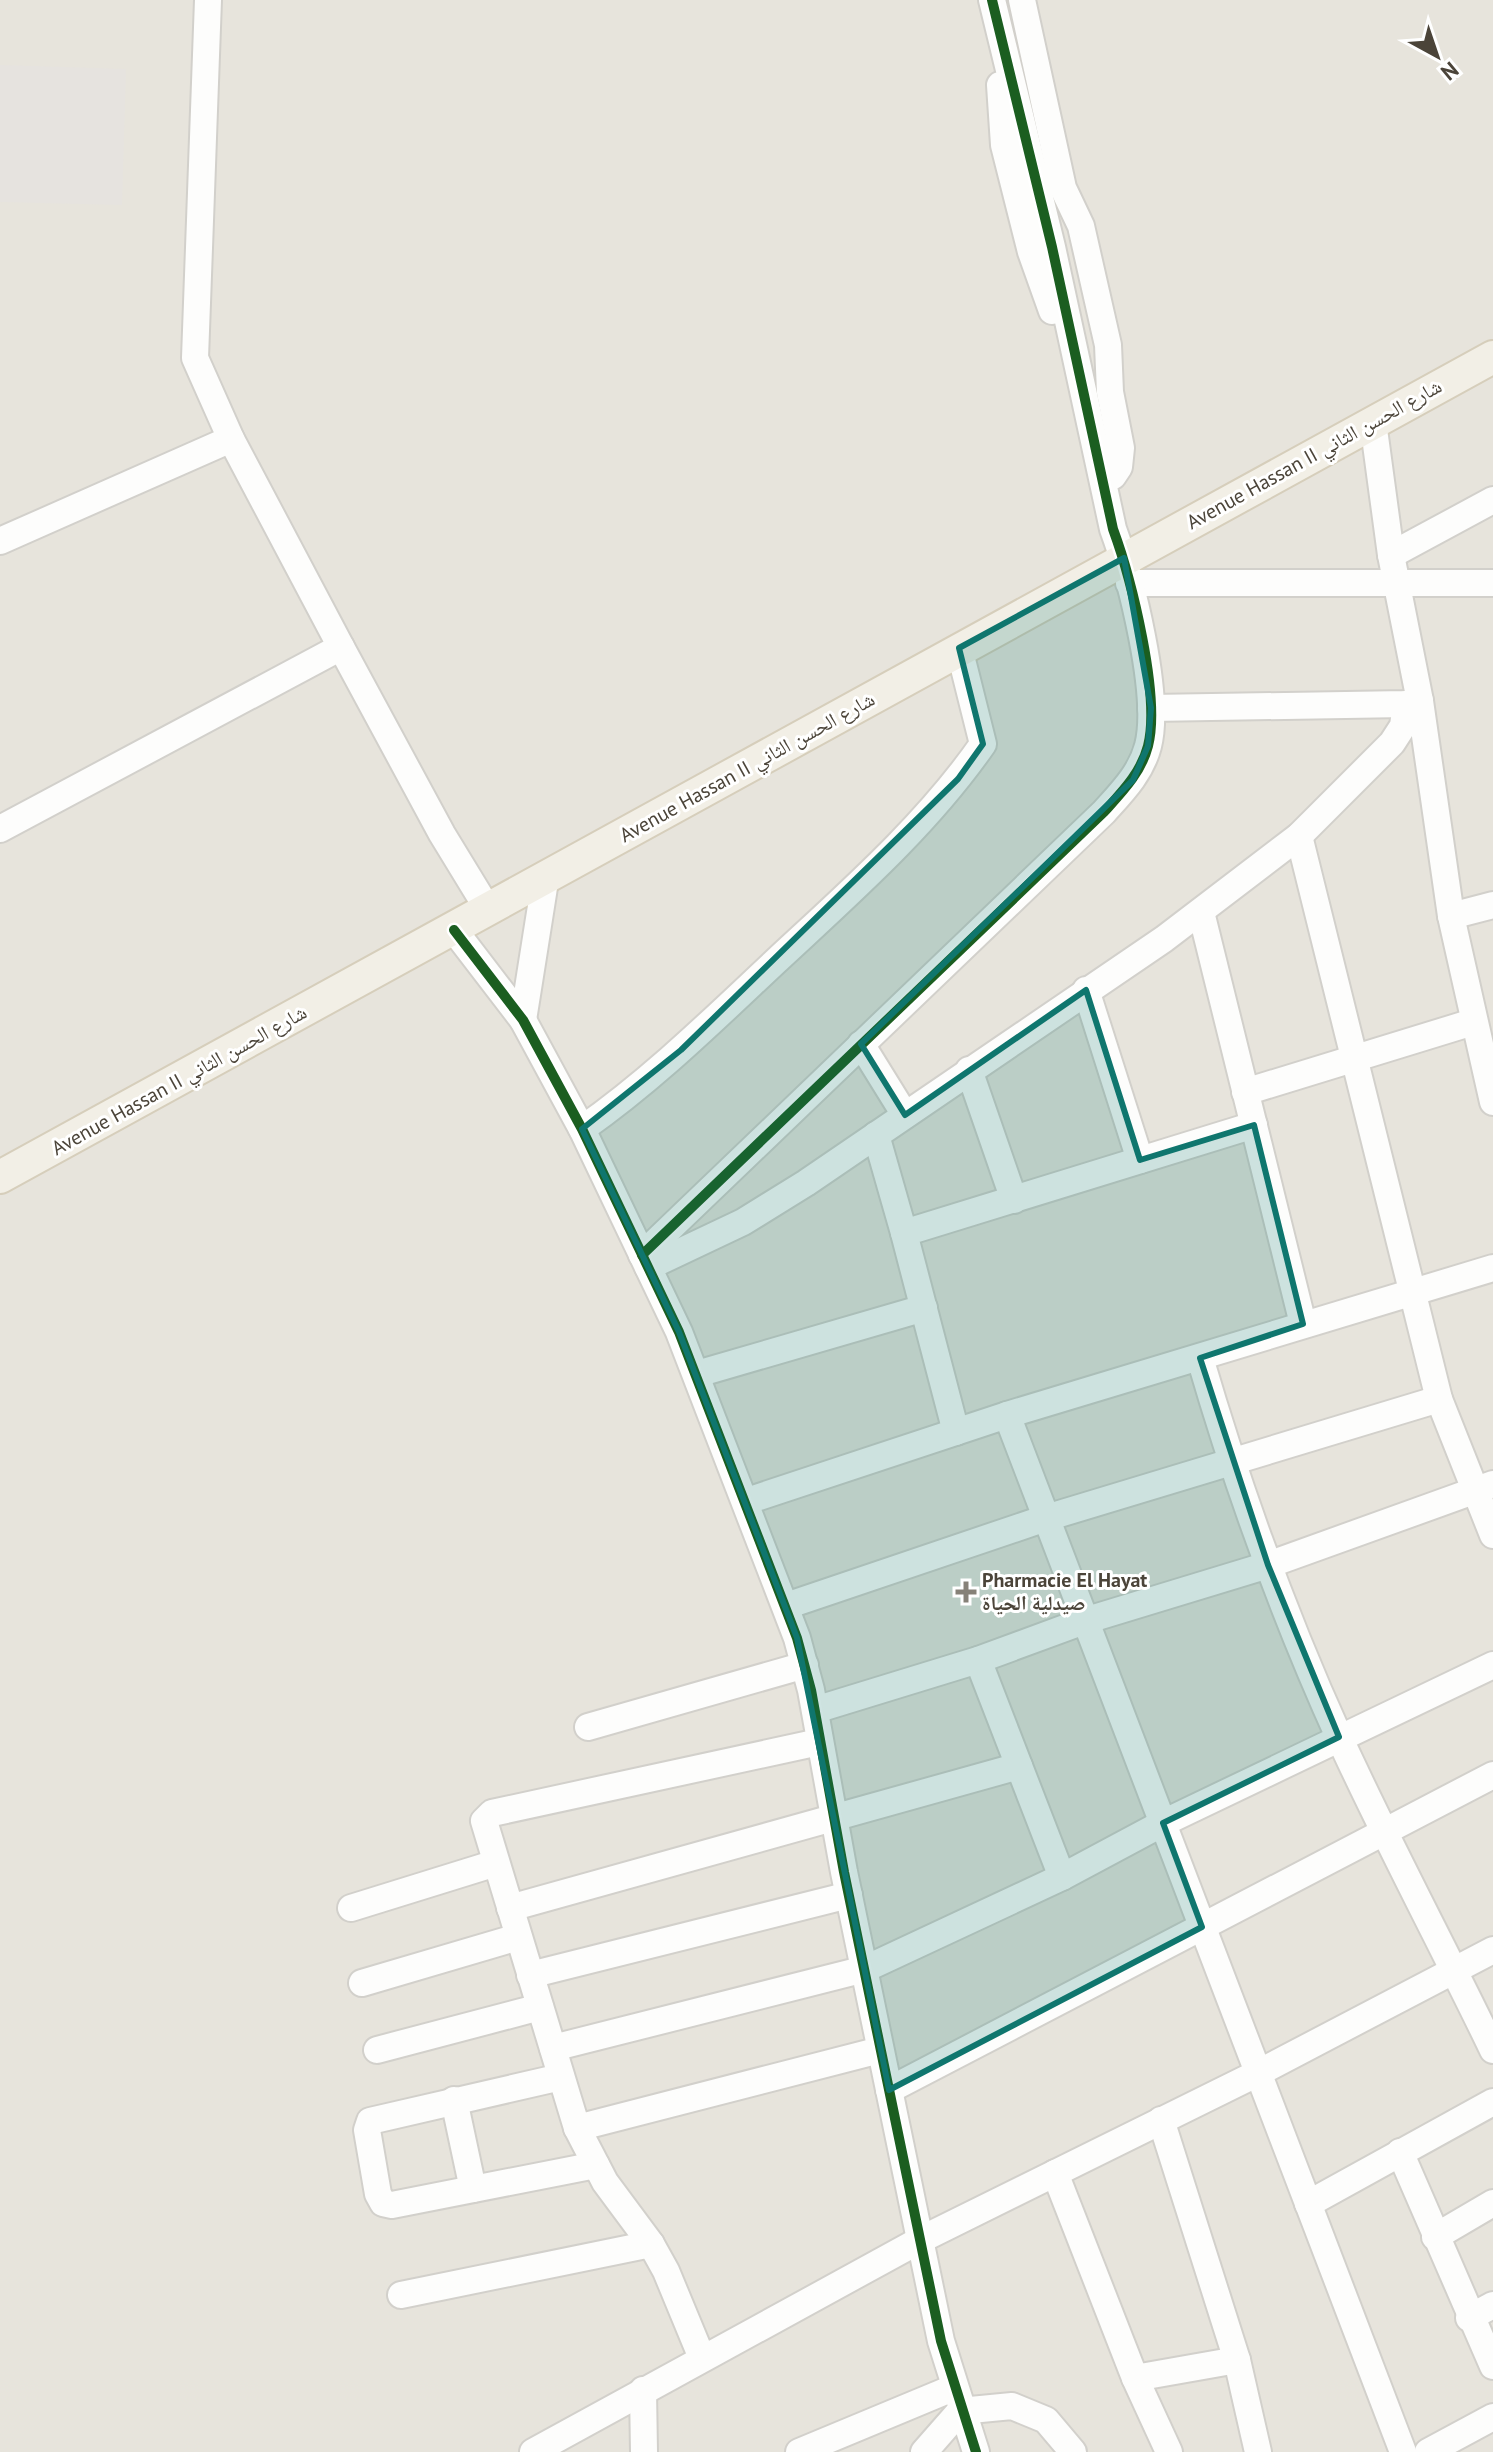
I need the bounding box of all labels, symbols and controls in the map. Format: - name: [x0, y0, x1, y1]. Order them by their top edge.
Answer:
- north arrow: [1397, 16, 1477, 96]
- text: N: [1435, 56, 1464, 87]
- street label: Avenue Hassan II شارع الحسن الثاني: [1182, 373, 1448, 538]
- street label: Avenue Hassan II شارع الحسن الثاني: [615, 686, 881, 851]
- street label: Avenue Hassan II شارع الحسن الثاني: [47, 999, 313, 1164]
- place label: Pharmacie El Hayat صيدلية الحياة: [982, 1567, 1147, 1616]
- marker: Pharmacie El Hayat صيدلية الحياة: [957, 1583, 975, 1601]

